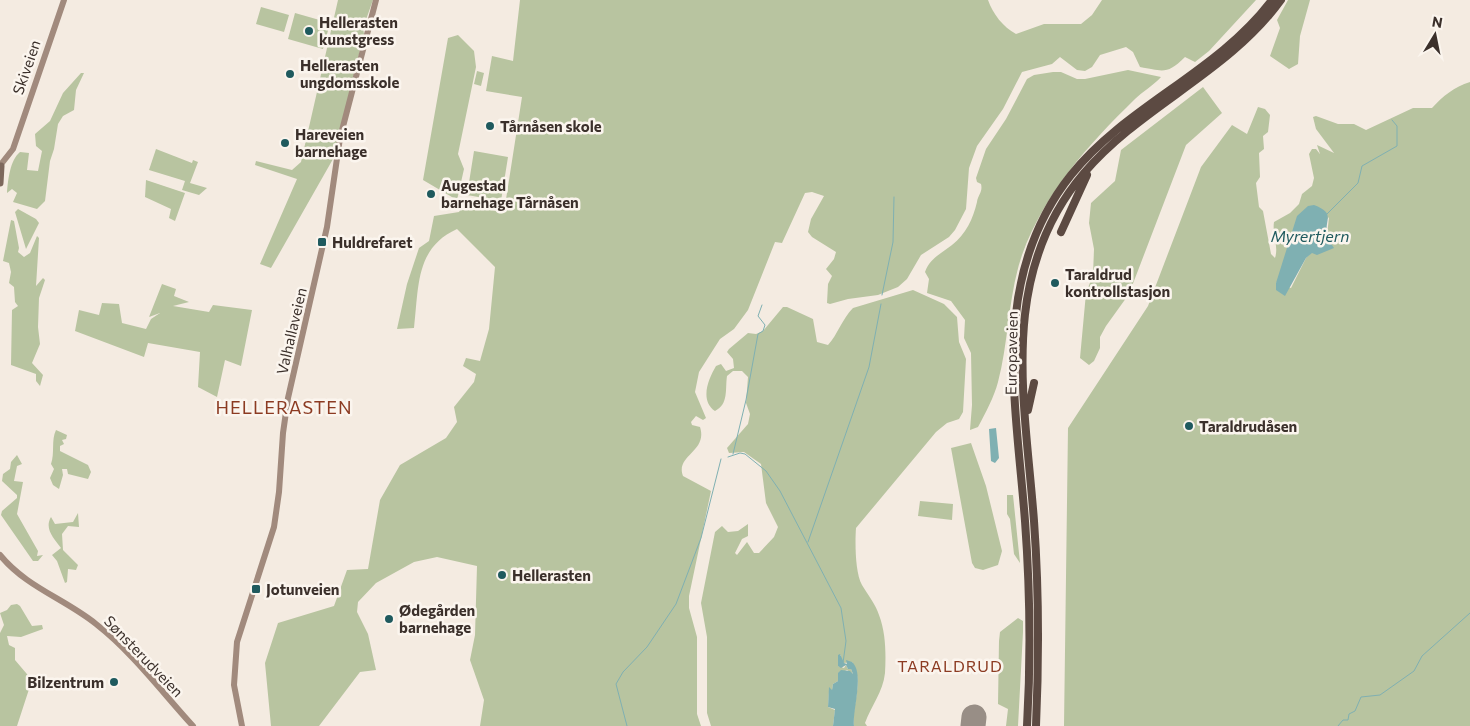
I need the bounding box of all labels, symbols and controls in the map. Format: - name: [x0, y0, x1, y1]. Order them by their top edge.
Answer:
- north arrow: [1410, 10, 1460, 60]
- text: N: [1431, 12, 1444, 31]
- place label: Hellerasten kunstgress: [319, 13, 398, 48]
- marker: Hellerasten kunstgress: [303, 25, 315, 37]
- street label: Skiveien: [8, 37, 44, 97]
- place label: Hellerasten ungdomsskole: [300, 56, 399, 91]
- marker: Hellerasten ungdomsskole: [284, 68, 296, 80]
- place label: Tårnåsen skole: [500, 117, 602, 135]
- marker: Tårnåsen skole: [484, 120, 496, 132]
- place label: Hareveien barnehage: [295, 125, 367, 160]
- marker: Hareveien barnehage: [279, 137, 291, 149]
- place label: Augestad barnehage Tårnåsen: [441, 176, 579, 211]
- marker: Augestad barnehage Tårnåsen: [425, 188, 437, 200]
- water label: Myrertjern: [1271, 226, 1349, 245]
- place label: Huldrefaret: [332, 233, 413, 251]
- marker: Huldrefaret: [316, 236, 328, 248]
- place label: Taraldrud kontrollstasjon: [1065, 265, 1170, 300]
- marker: Taraldrud kontrollstasjon: [1049, 277, 1061, 289]
- street label: Valhallaveien: [272, 286, 310, 376]
- street label: Europaveien: [1001, 311, 1021, 395]
- district label: HELLERASTEN: [215, 396, 353, 418]
- place label: Taraldrudåsen: [1199, 417, 1297, 435]
- marker: Taraldrudåsen: [1183, 420, 1195, 432]
- place label: Hellerasten: [512, 566, 591, 584]
- marker: Hellerasten: [496, 569, 508, 581]
- place label: Jotunveien: [266, 580, 340, 598]
- marker: Jotunveien: [250, 583, 262, 595]
- place label: Ødegården barnehage: [399, 601, 475, 636]
- street label: Sønsterudveien: [101, 612, 187, 700]
- marker: Ødegården barnehage: [383, 613, 395, 625]
- district label: TARALDRUD: [897, 656, 1003, 675]
- place label: Bilzentrum: [27, 673, 104, 691]
- marker: Bilzentrum: [108, 676, 120, 688]

